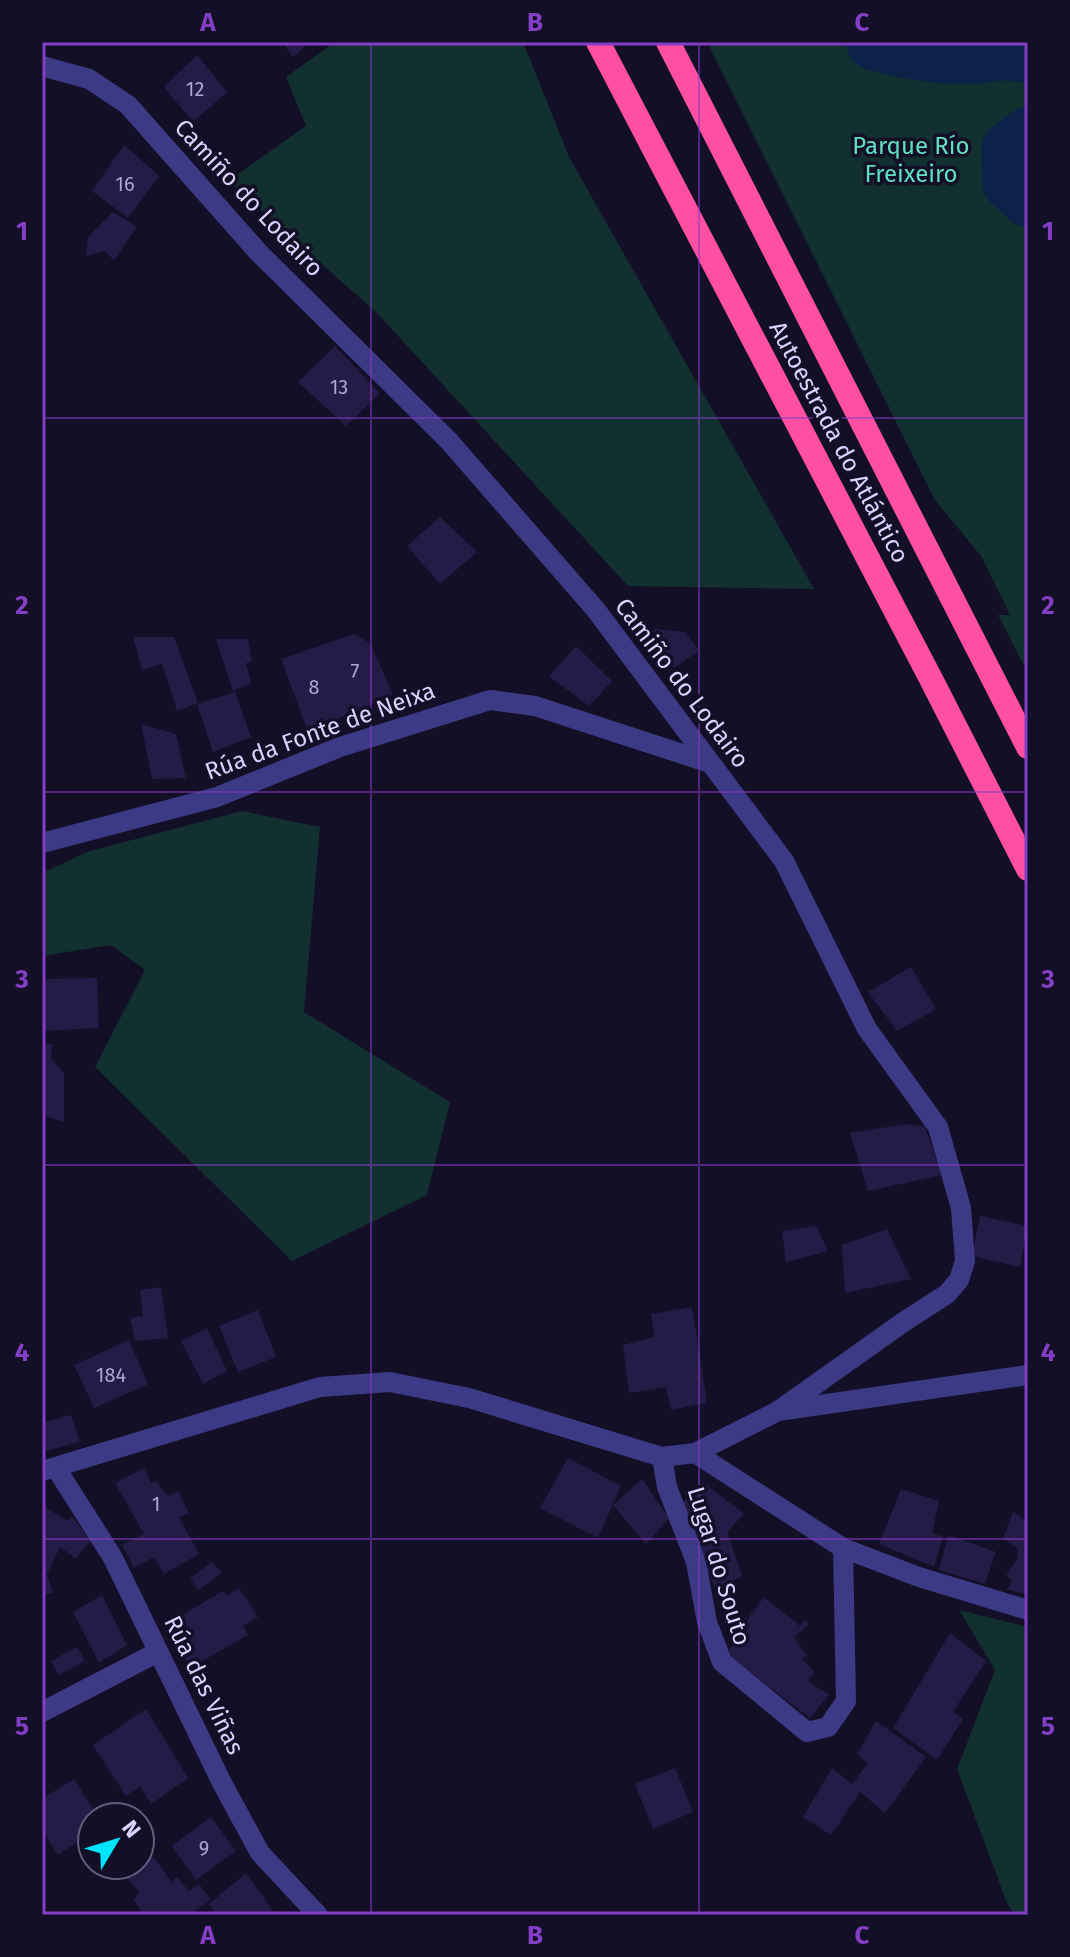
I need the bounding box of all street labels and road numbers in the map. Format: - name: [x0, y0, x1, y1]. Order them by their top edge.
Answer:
- street label: Camiño do Lodairo: [169, 114, 329, 282]
- street label: Autoestrada do Atlántico: [763, 316, 915, 568]
- street label: Camiño do Lodairo: [609, 593, 755, 773]
- street label: Rúa da Fonte de Neixa: [201, 676, 439, 786]
- street label: Lugar do Souto: [682, 1483, 756, 1649]
- street label: Rúa das Viñas: [158, 1611, 250, 1759]

